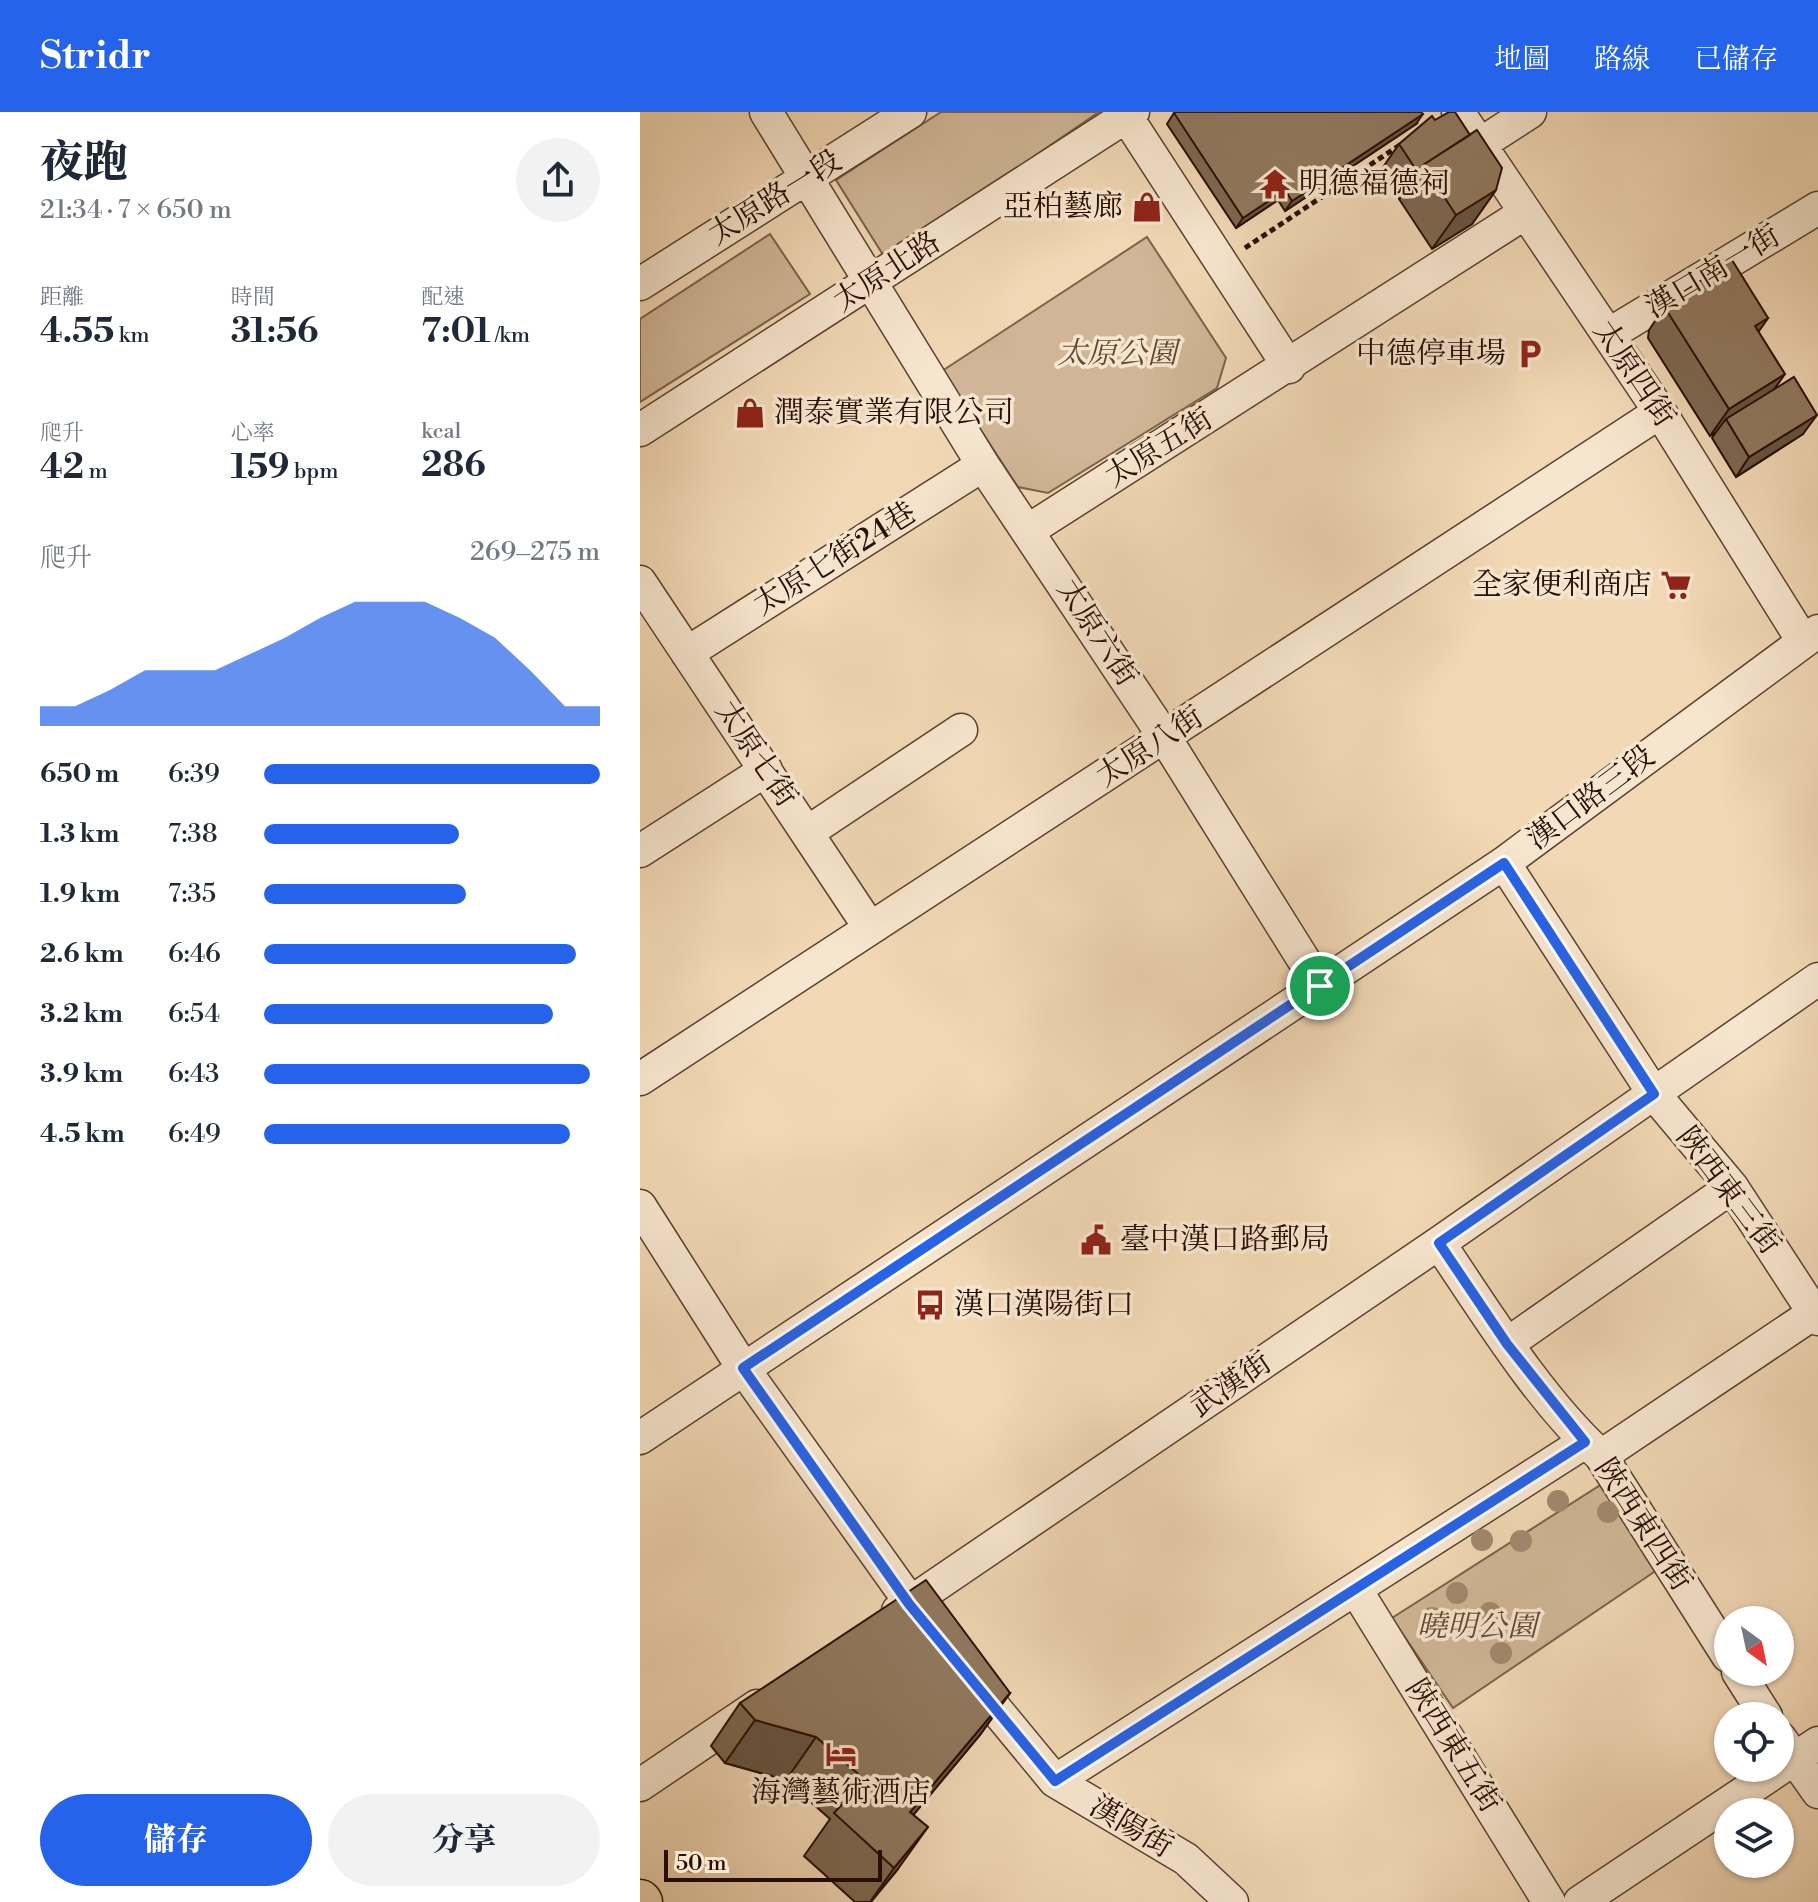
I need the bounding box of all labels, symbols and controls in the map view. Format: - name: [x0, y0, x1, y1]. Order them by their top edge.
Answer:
- text: Stridr: [40, 33, 151, 80]
- text: 地圖: [1494, 42, 1550, 77]
- text: 路線: [1594, 42, 1650, 77]
- text: 已儲存: [1694, 42, 1778, 77]
- text: 夜跑: [40, 136, 128, 191]
- button: share: [516, 138, 600, 222]
- street label: 太原路一段: [701, 142, 849, 254]
- place label: 明德福德祠: [1299, 165, 1449, 203]
- temple icon: 明德福德祠: [1258, 167, 1292, 201]
- place label: 亞柏藝廊: [1003, 188, 1123, 226]
- shop icon: 亞柏藝廊: [1130, 190, 1164, 224]
- text: 21:34 · 7 × 650 m: [40, 194, 232, 226]
- street label: 漢口南一街: [1639, 217, 1787, 327]
- street label: 太原北路: [826, 223, 948, 321]
- text: 距離: [40, 284, 84, 311]
- text: 時間: [231, 284, 275, 311]
- text: 配速: [421, 284, 465, 311]
- text: 4.55: [40, 311, 114, 353]
- text: 31:56: [231, 311, 318, 353]
- text: 7:01: [421, 311, 491, 353]
- street label: 太原四街: [1585, 314, 1683, 434]
- text: km: [114, 322, 150, 349]
- text: /km: [491, 322, 530, 349]
- park label: 太原公園: [1057, 335, 1181, 373]
- place label: 中德停車場: [1356, 335, 1506, 373]
- parking icon: 中德停車場: [1513, 337, 1547, 371]
- place label: 潤泰實業有限公司: [774, 394, 1014, 432]
- shop icon: 潤泰實業有限公司: [733, 396, 767, 430]
- street label: 太原五街: [1098, 400, 1220, 496]
- text: kcal: [421, 418, 461, 445]
- text: 爬升: [40, 420, 84, 447]
- text: 心率: [231, 420, 275, 447]
- text: 286: [421, 445, 486, 487]
- text: 42: [40, 447, 84, 489]
- text: 159: [231, 447, 289, 489]
- text: m: [84, 458, 108, 485]
- text: bpm: [289, 458, 339, 485]
- street label: 太原七街24巷: [746, 494, 924, 624]
- text: 269–275 m: [470, 536, 600, 568]
- text: 爬升: [40, 542, 92, 574]
- place label: 全家便利商店: [1472, 566, 1652, 604]
- supermarket icon: 全家便利商店: [1659, 568, 1693, 602]
- street label: 太原六街: [1048, 572, 1146, 694]
- street label: 太原七街: [707, 694, 805, 814]
- street label: 太原八街: [1089, 698, 1211, 796]
- street label: 漢口路三段: [1520, 738, 1662, 858]
- text: 650 m: [40, 758, 119, 790]
- text: 6:39: [168, 758, 220, 790]
- text: 1.3 km: [40, 818, 119, 850]
- text: 7:38: [168, 818, 218, 850]
- text: 1.9 km: [40, 878, 120, 910]
- text: 7:35: [168, 878, 216, 910]
- text: 2.6 km: [40, 938, 124, 970]
- text: 6:46: [168, 938, 221, 970]
- pin: [1286, 952, 1354, 1020]
- icon: arrive: [1298, 964, 1342, 1008]
- text: 3.2 km: [40, 998, 123, 1030]
- text: 6:54: [168, 998, 220, 1030]
- text: 3.9 km: [40, 1058, 123, 1090]
- text: 6:43: [168, 1058, 219, 1090]
- text: 4.5 km: [40, 1118, 125, 1150]
- text: 6:49: [168, 1118, 221, 1150]
- street label: 陜西東三街: [1668, 1120, 1788, 1262]
- place label: 臺中漢口路郵局: [1120, 1221, 1330, 1259]
- public building icon: 臺中漢口路郵局: [1079, 1223, 1113, 1257]
- place label: 漢口漢陽街口: [954, 1286, 1134, 1324]
- bus stop icon: 漢口漢陽街口: [913, 1288, 947, 1322]
- street label: 武漢街: [1183, 1344, 1279, 1426]
- street label: 陜西東四街: [1586, 1452, 1700, 1598]
- north arrow: [1714, 1606, 1794, 1686]
- map controls: [1714, 1606, 1794, 1878]
- park label: 曉明公園: [1417, 1608, 1541, 1646]
- street label: 陝西東五街: [1397, 1672, 1509, 1820]
- button: locate: [1714, 1702, 1794, 1782]
- hotel icon: 海灣藝術酒店: [824, 1737, 858, 1771]
- place label: 海灣藝術酒店: [751, 1774, 931, 1812]
- street label: 漢陽街: [1083, 1788, 1179, 1866]
- button: 儲存: [40, 1794, 312, 1886]
- button: 分享: [328, 1794, 600, 1886]
- button: layers: [1714, 1798, 1794, 1878]
- scale bar: [664, 1846, 882, 1882]
- text: 50 m: [676, 1850, 727, 1877]

